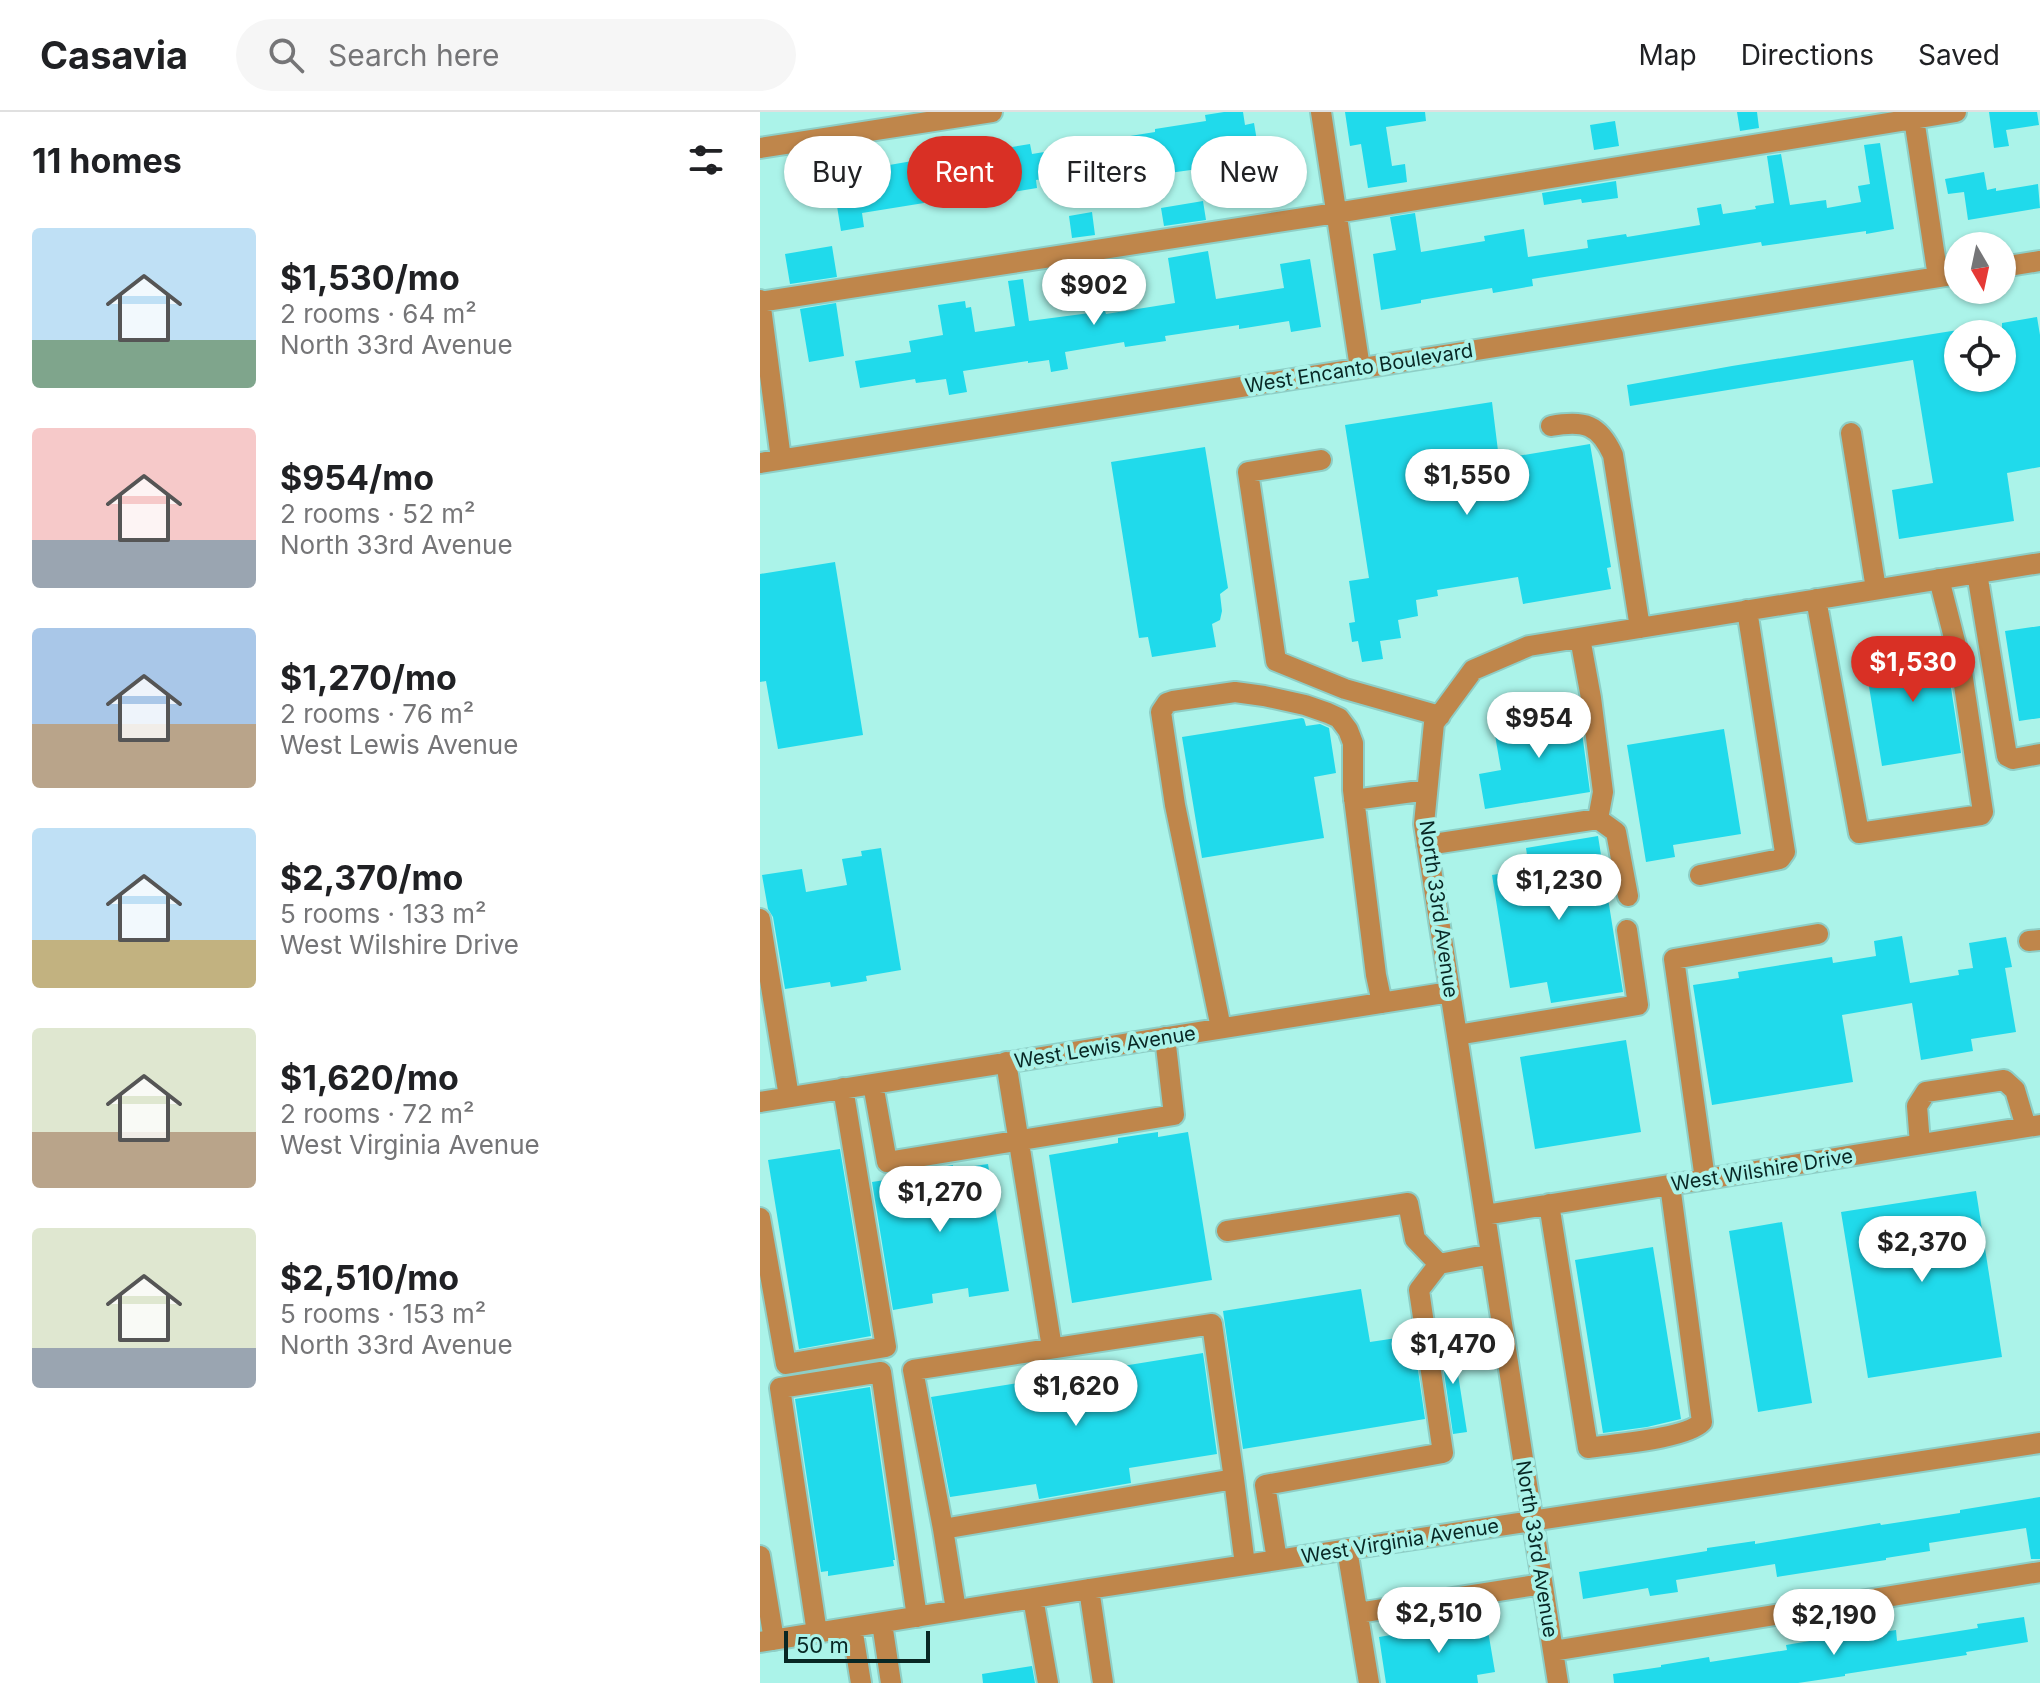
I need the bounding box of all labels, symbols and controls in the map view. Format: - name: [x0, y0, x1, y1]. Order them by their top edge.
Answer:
- search box: [236, 19, 796, 91]
- text: Casavia: [40, 32, 188, 78]
- icon: search: [264, 33, 308, 77]
- text: Search here: [328, 37, 500, 73]
- text: Map: [1638, 38, 1697, 72]
- text: Directions: [1741, 38, 1874, 72]
- text: Saved: [1918, 38, 2000, 72]
- chip: Buy: [784, 136, 891, 208]
- chip: Rent: [907, 136, 1022, 208]
- chip: Filters: [1038, 136, 1175, 208]
- chip: New: [1191, 136, 1307, 208]
- icon: filters: [684, 138, 728, 182]
- text: 11 homes: [32, 140, 182, 181]
- north arrow: [1944, 232, 2016, 304]
- map controls: [1944, 232, 2016, 392]
- text: $1,530/mo: [280, 257, 460, 298]
- pin: $902: [1047, 259, 1141, 327]
- icon: home: [96, 260, 192, 356]
- text: $902: [1060, 269, 1128, 300]
- text: 2 rooms · 64 m²: [280, 298, 477, 329]
- button: locate: [1944, 320, 2016, 392]
- text: North 33rd Avenue: [280, 329, 513, 360]
- street label: West Encanto Boulevard: [1243, 338, 1475, 398]
- pin: $1,550: [1402, 449, 1532, 517]
- text: $954/mo: [280, 457, 434, 498]
- text: $1,550: [1423, 459, 1511, 490]
- icon: home: [96, 460, 192, 556]
- text: 2 rooms · 52 m²: [280, 498, 476, 529]
- text: North 33rd Avenue: [280, 529, 513, 560]
- pin: $1,530: [1848, 636, 1978, 704]
- text: $1,530: [1869, 646, 1957, 677]
- text: $1,270/mo: [280, 657, 457, 698]
- icon: home: [96, 660, 192, 756]
- pin: $954: [1492, 692, 1586, 760]
- text: 2 rooms · 76 m²: [280, 698, 474, 729]
- text: $954: [1505, 702, 1573, 733]
- text: West Lewis Avenue: [280, 729, 518, 760]
- street label: North 33rd Avenue: [1415, 819, 1463, 999]
- pin: $1,230: [1494, 854, 1624, 922]
- text: $2,370/mo: [280, 857, 463, 898]
- icon: home: [96, 860, 192, 956]
- text: $1,230: [1515, 864, 1603, 895]
- text: 5 rooms · 133 m²: [280, 898, 487, 929]
- text: West Wilshire Drive: [280, 929, 519, 960]
- street label: West Lewis Avenue: [1013, 1021, 1197, 1073]
- text: $1,620/mo: [280, 1057, 459, 1098]
- icon: home: [96, 1060, 192, 1156]
- text: 2 rooms · 72 m²: [280, 1098, 474, 1129]
- text: West Virginia Avenue: [280, 1129, 540, 1160]
- street label: West Wilshire Drive: [1669, 1144, 1855, 1196]
- pin: $1,270: [875, 1166, 1005, 1234]
- text: $1,270: [897, 1176, 983, 1207]
- pin: $2,370: [1857, 1216, 1987, 1284]
- text: $2,370: [1877, 1226, 1967, 1257]
- text: $2,510/mo: [280, 1257, 459, 1298]
- icon: home: [96, 1260, 192, 1356]
- text: 5 rooms · 153 m²: [280, 1298, 486, 1329]
- pin: $1,470: [1388, 1318, 1518, 1386]
- text: $1,470: [1410, 1328, 1496, 1359]
- text: North 33rd Avenue: [280, 1329, 513, 1360]
- pin: $1,620: [1011, 1360, 1141, 1428]
- text: $1,620: [1033, 1370, 1119, 1401]
- street label: North 33rd Avenue: [1511, 1459, 1563, 1639]
- street label: West Virginia Avenue: [1299, 1514, 1501, 1568]
- pin: $2,510: [1374, 1587, 1504, 1655]
- pin: $2,190: [1769, 1589, 1899, 1657]
- text: $2,510: [1395, 1597, 1483, 1628]
- text: $2,190: [1791, 1599, 1877, 1630]
- scale bar: [784, 1627, 930, 1663]
- text: 50 m: [796, 1632, 849, 1658]

